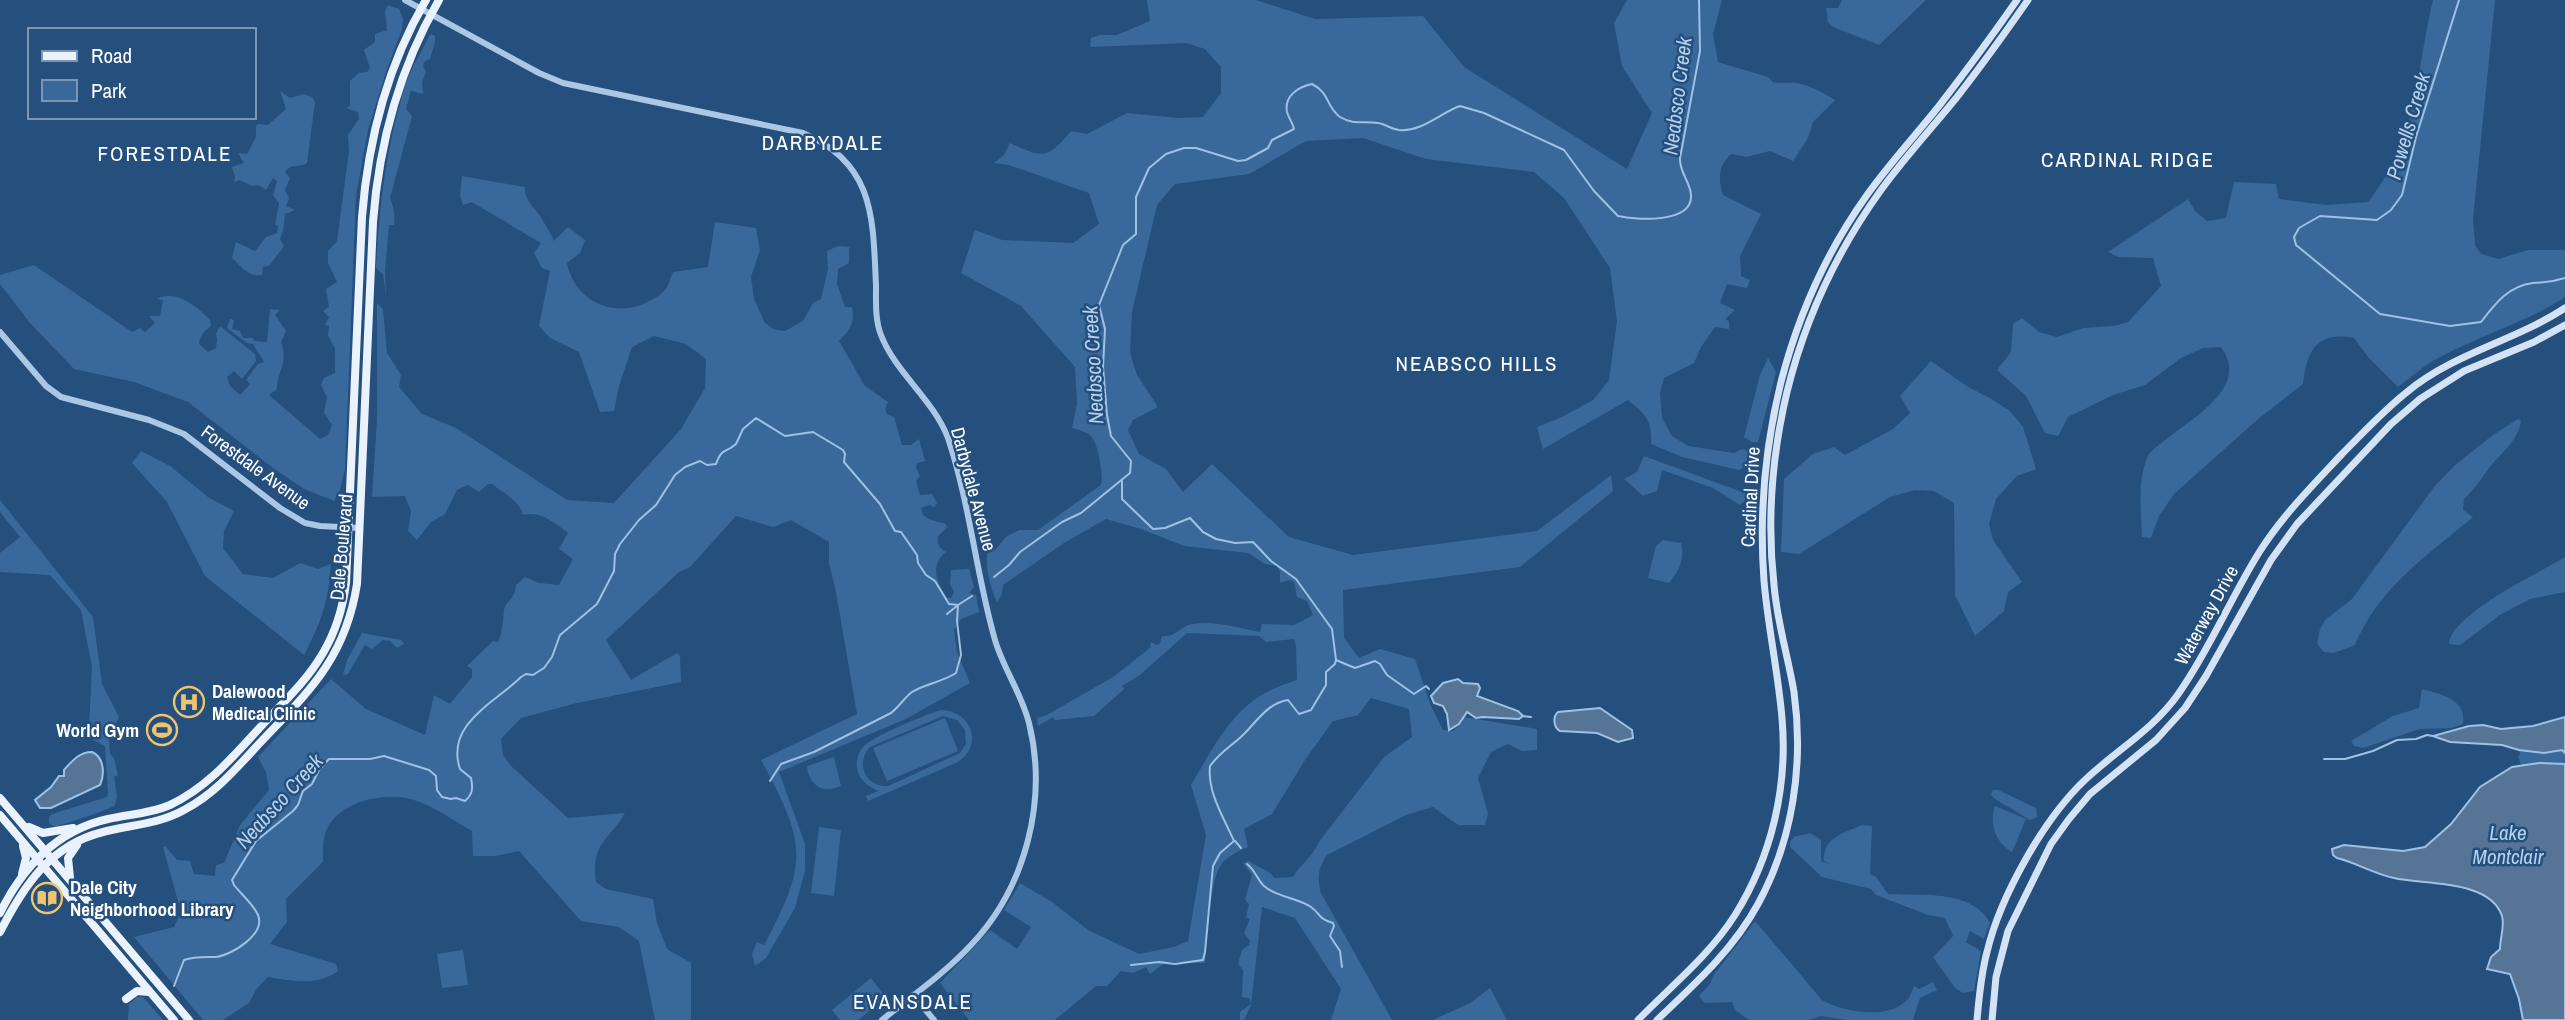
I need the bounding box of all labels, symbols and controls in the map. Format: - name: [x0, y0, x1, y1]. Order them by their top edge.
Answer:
- legend: [28, 28, 256, 119]
- water label: Neabsco Creek: [1655, 34, 1699, 157]
- text: Road: [91, 41, 132, 70]
- water label: Powells Creek: [2379, 68, 2437, 183]
- text: Park: [91, 76, 127, 105]
- district label: DARBYDALE: [762, 128, 884, 157]
- district label: FORESTDALE: [98, 139, 232, 168]
- district label: CARDINAL RIDGE: [2041, 145, 2215, 174]
- water label: Neabsco Creek: [1075, 304, 1111, 425]
- district label: NEABSCO HILLS: [1396, 349, 1558, 378]
- street label: Forestdale Avenue: [196, 419, 316, 515]
- street label: Darbydale Avenue: [945, 424, 1003, 554]
- street label: Cardinal Drive: [1734, 446, 1766, 548]
- street label: Dale Boulevard: [323, 493, 359, 601]
- street label: Waterway Drive: [2168, 560, 2244, 670]
- place label: Dalewood Medical Clinic: [212, 678, 316, 726]
- hospital icon: Dalewood Medical Clinic: [172, 685, 206, 719]
- sports icon: World Gym: [145, 713, 179, 747]
- place label: World Gym: [56, 717, 139, 743]
- water label: Neabsco Creek: [229, 746, 330, 855]
- water label: Lake Montclair: [2473, 818, 2545, 871]
- place label: Dale City Neighborhood Library: [70, 874, 234, 922]
- library icon: Dale City Neighborhood Library: [30, 881, 64, 915]
- district label: EVANSDALE: [853, 987, 973, 1016]

